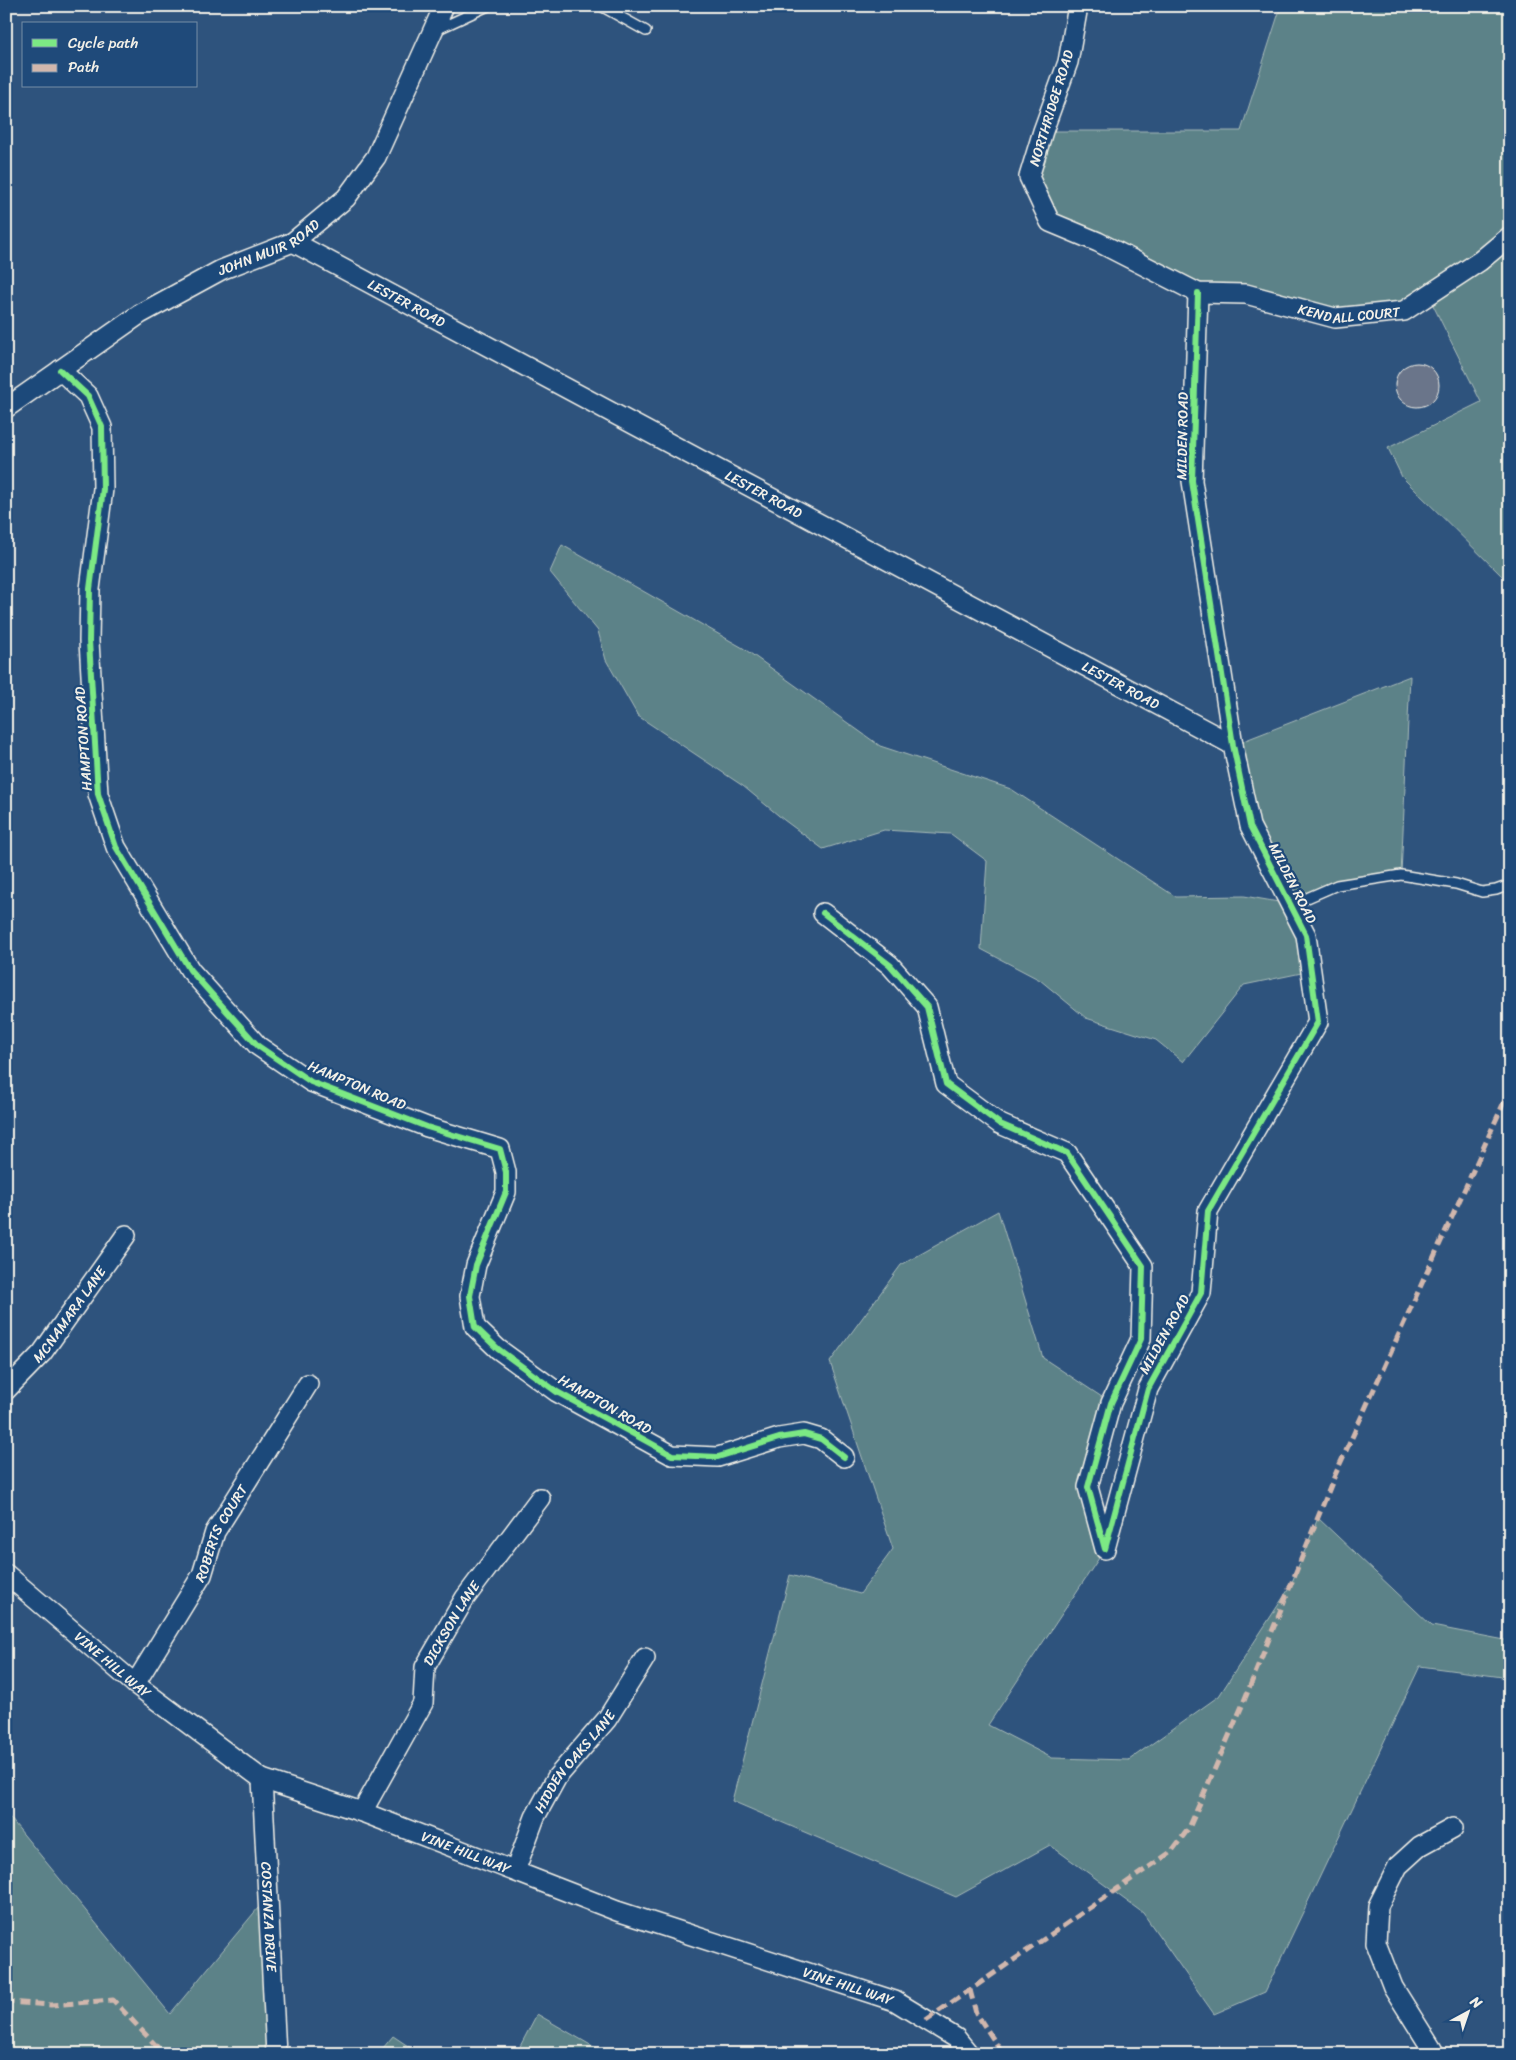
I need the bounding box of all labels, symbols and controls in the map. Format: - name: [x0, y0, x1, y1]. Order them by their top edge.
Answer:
- legend: [22, 22, 198, 88]
- text: Cycle path: [68, 30, 139, 56]
- street label: NORTHRIDGE ROAD: [1022, 46, 1081, 169]
- text: Path: [68, 54, 99, 80]
- street label: JOHN MUIR ROAD: [214, 212, 326, 283]
- street label: LESTER ROAD: [363, 272, 450, 335]
- street label: KENDALL COURT: [1295, 297, 1403, 331]
- street label: MILDEN ROAD: [1169, 391, 1196, 480]
- street label: LESTER ROAD: [720, 463, 808, 526]
- street label: LESTER ROAD: [1077, 654, 1165, 717]
- street label: HAMPTON ROAD: [67, 685, 100, 792]
- street label: MILDEN ROAD: [1261, 838, 1324, 929]
- street label: HAMPTON ROAD: [304, 1054, 410, 1118]
- street label: MCNAMARA LANE: [27, 1260, 114, 1369]
- street label: MILDEN ROAD: [1132, 1289, 1197, 1379]
- street label: HAMPTON ROAD: [553, 1368, 657, 1442]
- street label: ROBERTS COURT: [188, 1479, 256, 1588]
- street label: DICKSON LANE: [416, 1575, 488, 1671]
- street label: VINE HILL WAY: [68, 1625, 157, 1706]
- street label: HIDDEN OAKS LANE: [527, 1704, 623, 1818]
- street label: VINE HILL WAY: [417, 1824, 515, 1882]
- street label: COSTANZA DRIVE: [253, 1861, 284, 1974]
- street label: VINE HILL WAY: [799, 1960, 898, 2013]
- north arrow: [1444, 1988, 1494, 2038]
- text: N: [1464, 1989, 1488, 2015]

